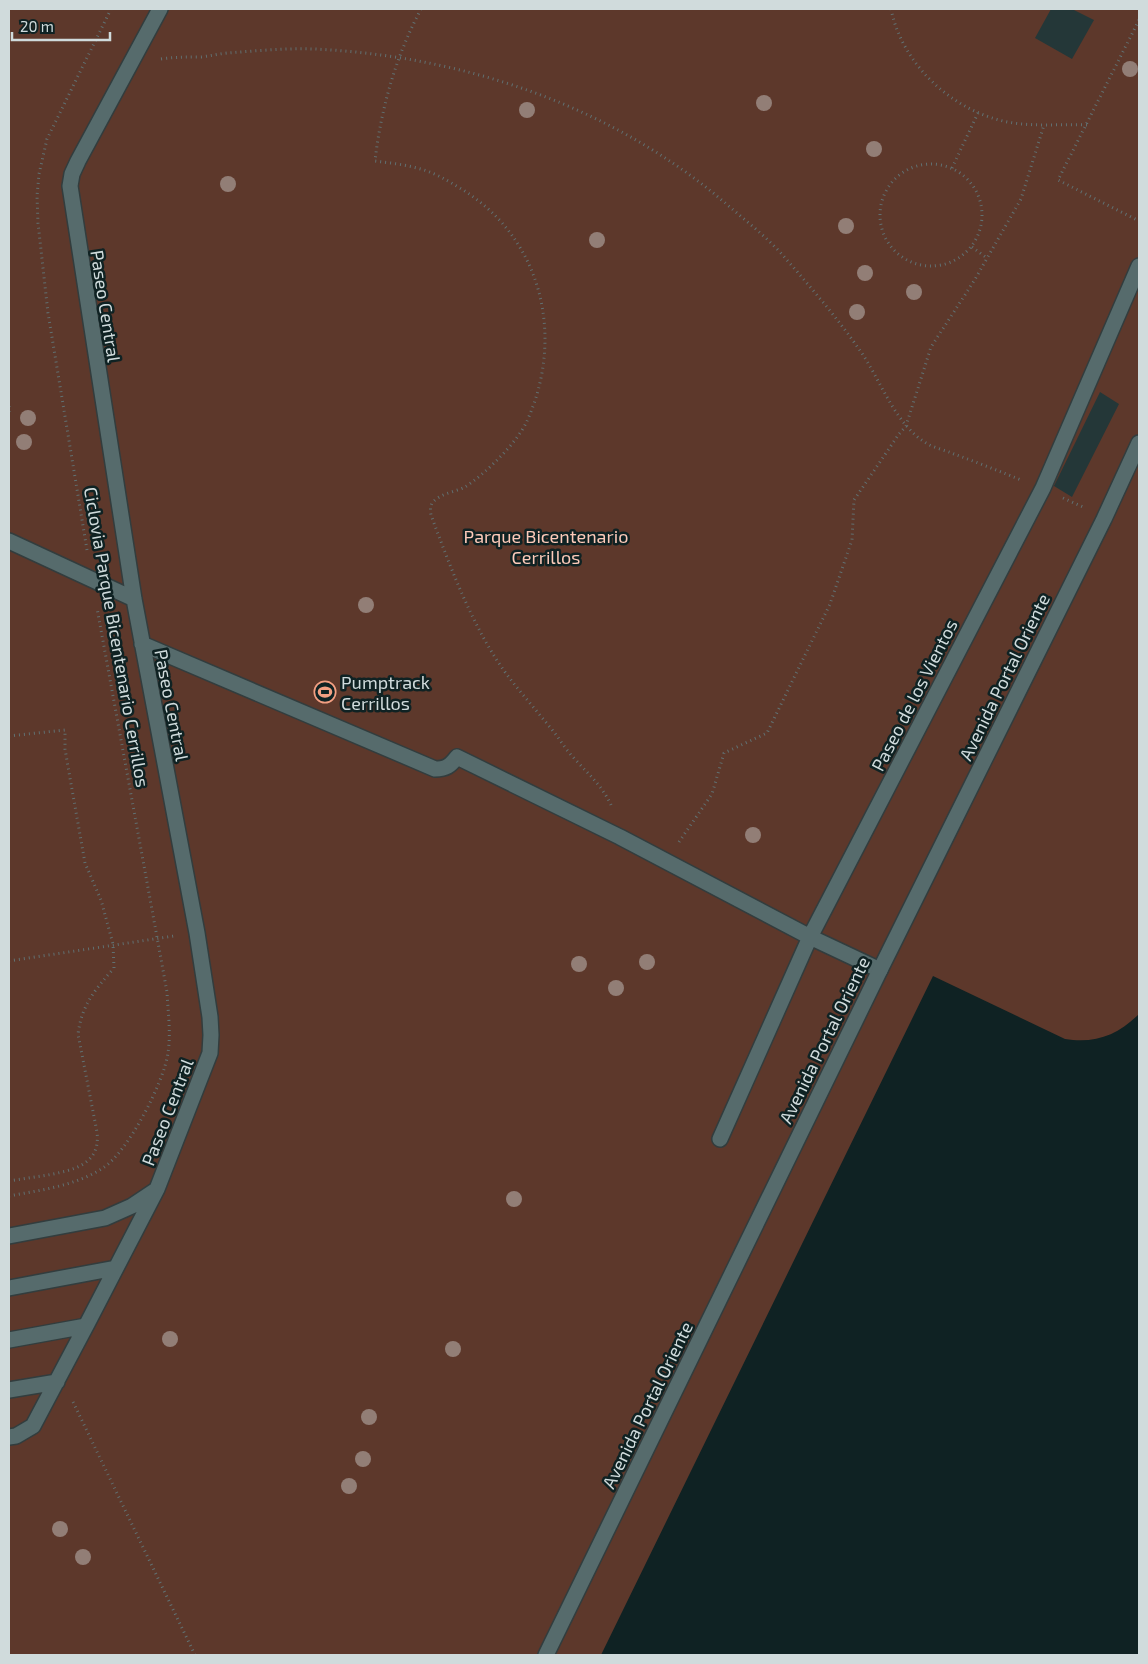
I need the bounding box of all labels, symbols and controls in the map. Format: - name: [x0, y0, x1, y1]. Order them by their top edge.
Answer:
- scale bar: [12, 10, 110, 42]
- text: 20 m: [20, 17, 54, 35]
- street label: Paseo Central: [86, 248, 126, 364]
- street label: Ciclovia Parque Bicentenario Cerrillos: [80, 485, 154, 789]
- park label: Parque Bicentenario Cerrillos: [464, 525, 628, 568]
- street label: Avenida Portal Oriente: [954, 590, 1054, 764]
- street label: Paseo de los Vientos: [866, 615, 962, 775]
- street label: Paseo Central: [150, 647, 194, 763]
- place label: Pumptrack Cerrillos: [341, 671, 430, 714]
- sports icon: Pumptrack Cerrillos: [313, 680, 337, 704]
- street label: Avenida Portal Oriente: [774, 953, 874, 1127]
- street label: Paseo Central: [136, 1055, 198, 1169]
- street label: Avenida Portal Oriente: [597, 1318, 697, 1492]

